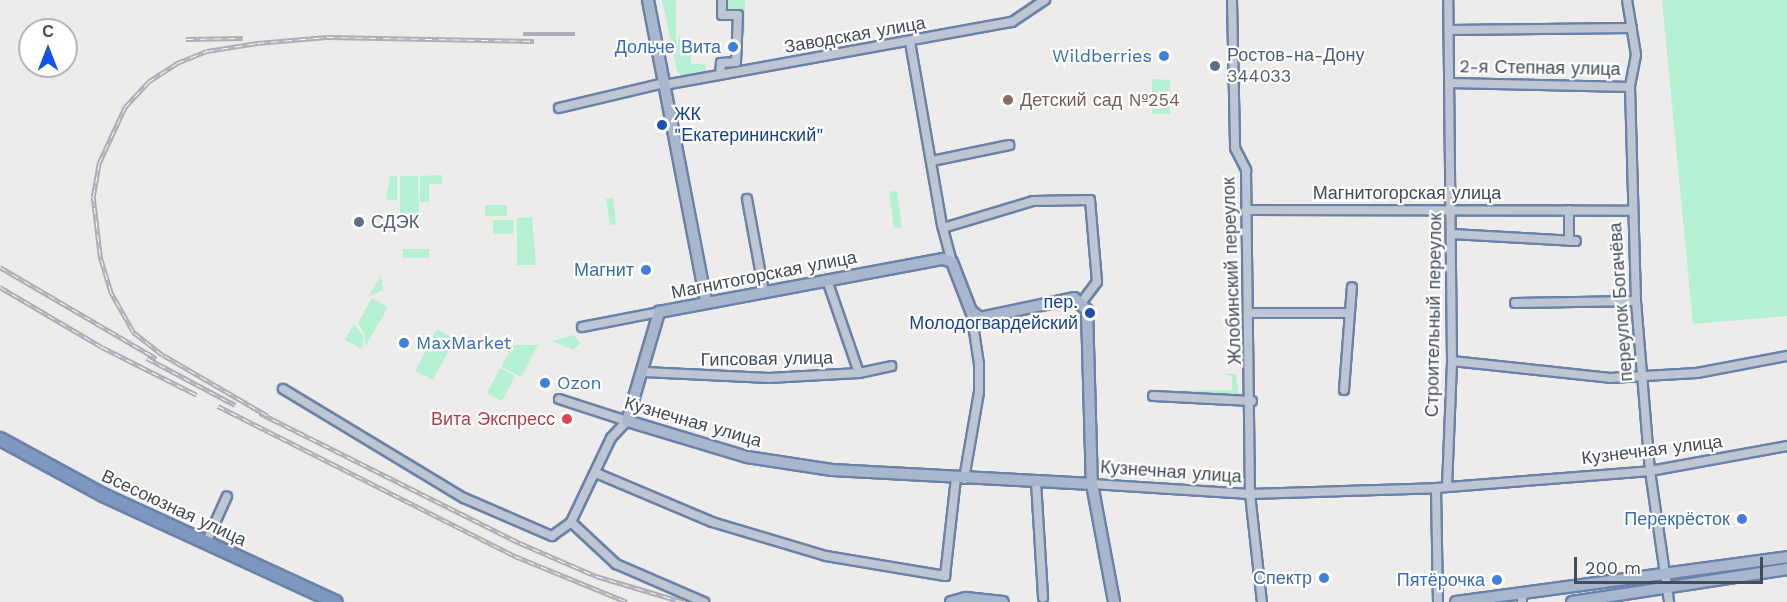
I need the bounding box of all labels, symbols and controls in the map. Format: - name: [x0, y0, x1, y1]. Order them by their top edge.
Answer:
- street label: Заводская улица: [783, 12, 927, 58]
- north arrow: [18, 18, 78, 78]
- text: С: [42, 22, 54, 41]
- place label: Дольче Вита: [615, 36, 721, 58]
- marker: Дольче Вита: [726, 40, 740, 54]
- place label: Wildberries: [1052, 45, 1152, 67]
- place label: Ростов-на-Дону 344033: [1227, 45, 1364, 88]
- marker: Wildberries: [1157, 49, 1171, 63]
- street label: 2-я Степная улица: [1459, 56, 1621, 80]
- marker: Ростов-на-Дону 344033: [1208, 59, 1222, 73]
- place label: Детский сад №254: [1020, 89, 1180, 111]
- marker: Детский сад №254: [1001, 93, 1015, 107]
- place label: ЖК "Екатерининский": [674, 104, 823, 146]
- marker: ЖК "Екатерининский": [655, 118, 669, 132]
- street label: Жлобинский переулок: [1218, 177, 1246, 365]
- street label: Магнитогорская улица: [1313, 182, 1501, 204]
- place label: СДЭК: [371, 211, 419, 233]
- street label: Строительный переулок: [1421, 213, 1447, 417]
- marker: СДЭК: [352, 215, 366, 229]
- street label: переулок Богачёва: [1605, 222, 1637, 382]
- street label: Магнитогорская улица: [669, 246, 859, 304]
- place label: Магнит: [574, 259, 634, 281]
- marker: Магнит: [639, 263, 653, 277]
- place label: пер. Молодогвардейский: [909, 292, 1078, 334]
- marker: пер. Молодогвардейский: [1083, 306, 1097, 320]
- place label: MaxMarket: [416, 332, 511, 354]
- marker: MaxMarket: [397, 336, 411, 350]
- street label: Гипсовая улица: [701, 347, 833, 371]
- place label: Ozon: [557, 372, 602, 394]
- marker: Ozon: [538, 376, 552, 390]
- street label: Кузнечная улица: [622, 392, 764, 452]
- place label: Вита Экспресс: [431, 408, 555, 430]
- marker: Вита Экспресс: [560, 412, 574, 426]
- street label: Кузнечная улица: [1580, 431, 1724, 469]
- street label: Кузнечная улица: [1100, 456, 1242, 488]
- street label: Всесоюзная улица: [98, 465, 250, 551]
- place label: Перекрёсток: [1624, 508, 1730, 530]
- marker: Перекрёсток: [1735, 512, 1749, 526]
- scale bar: [1577, 545, 1766, 583]
- text: 200 m: [1585, 557, 1641, 578]
- place label: Спектр: [1253, 567, 1312, 589]
- place label: Пятёрочка: [1397, 569, 1485, 591]
- marker: Спектр: [1317, 571, 1331, 585]
- marker: Пятёрочка: [1490, 573, 1504, 587]

